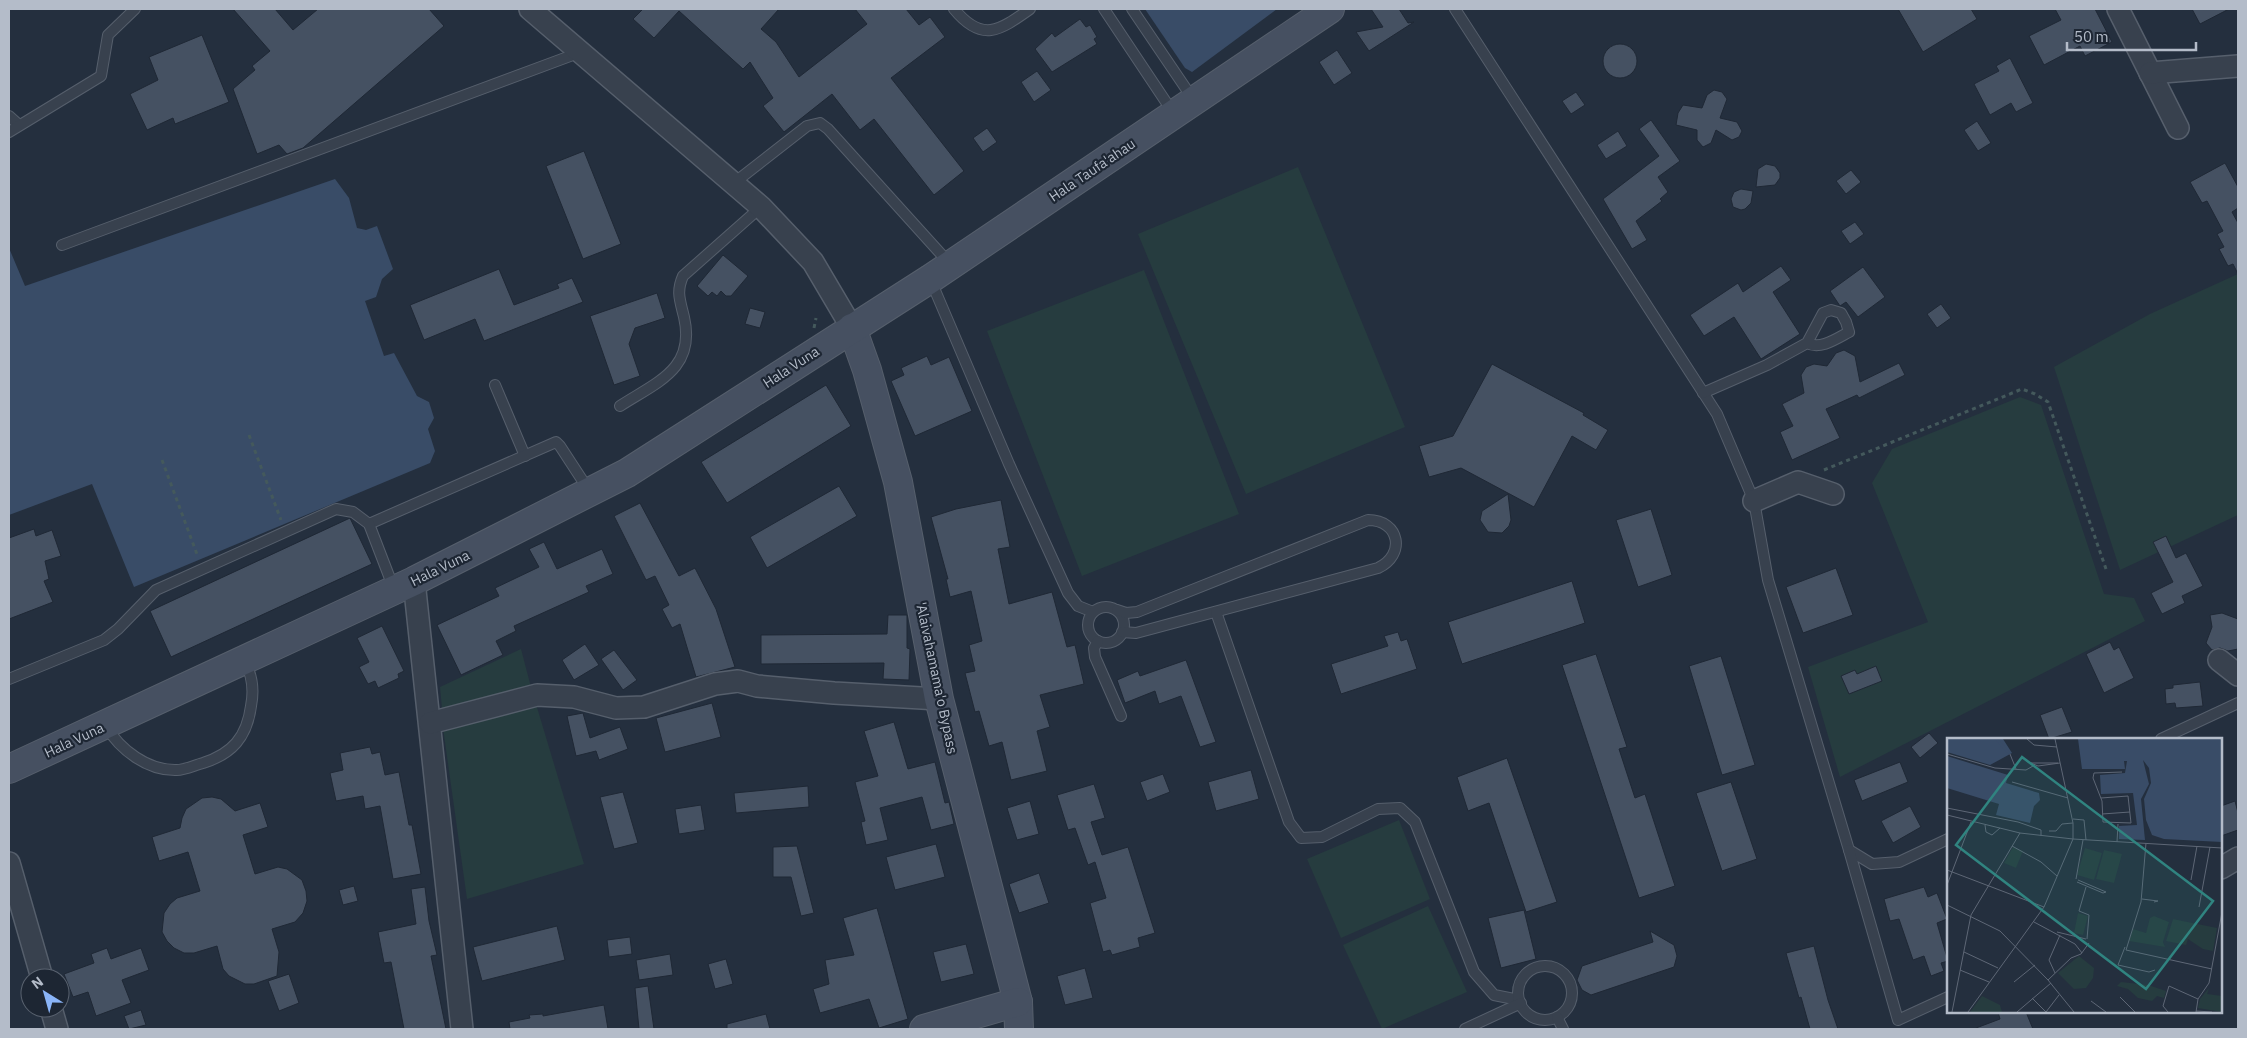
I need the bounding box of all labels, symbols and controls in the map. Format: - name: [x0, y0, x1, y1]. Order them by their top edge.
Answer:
- scale bar: [2067, 20, 2196, 52]
- text: 50 m: [2074, 27, 2109, 46]
- street label: Hala Taufa'ahau: [1045, 134, 1139, 206]
- street label: Hala Vuna: [759, 342, 823, 392]
- street label: Hala Vuna: [407, 546, 473, 590]
- street label: 'Alaivahamama'o Bypass: [912, 600, 962, 756]
- street label: Hala Vuna: [41, 718, 107, 762]
- inset map: [1947, 738, 2222, 1013]
- north arrow: [20, 968, 70, 1018]
- text: N: [28, 972, 47, 993]

